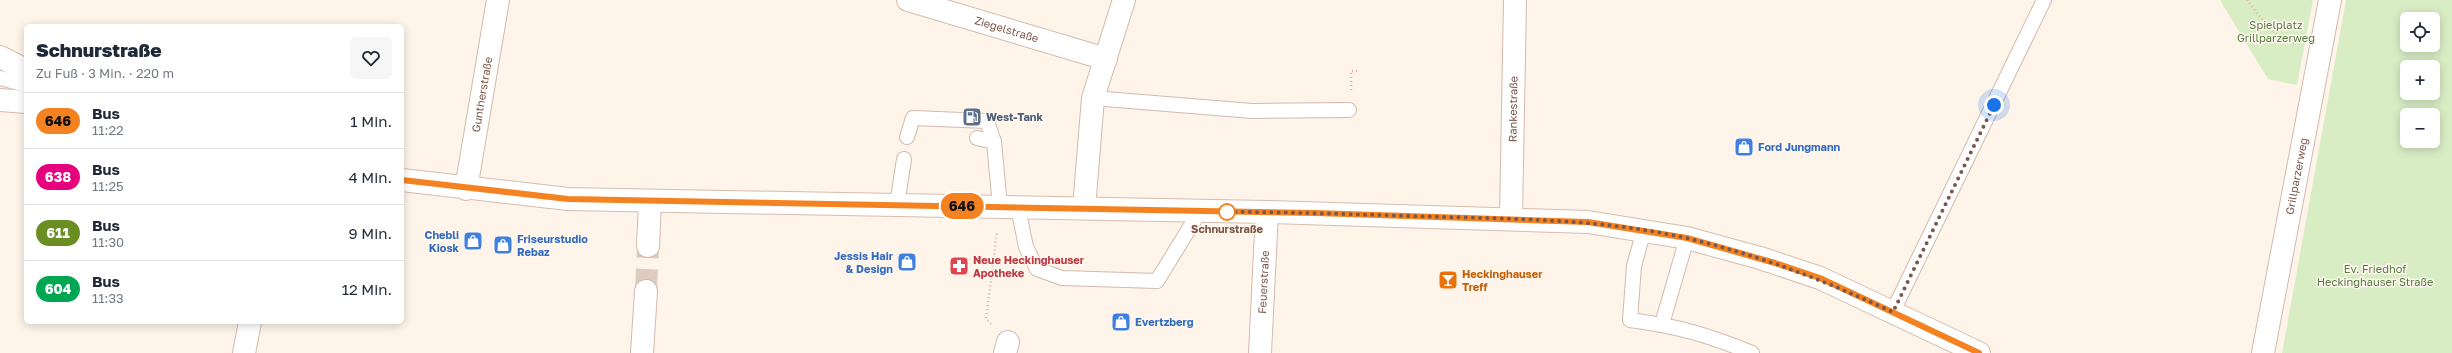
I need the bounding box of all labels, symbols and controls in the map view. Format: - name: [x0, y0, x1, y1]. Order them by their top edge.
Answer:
- map controls: [2400, 12, 2440, 148]
- button: locate: [2400, 12, 2440, 52]
- street label: Ziegelstraße: [973, 13, 1040, 45]
- park label: Spielplatz Grillparzerweg: [2237, 18, 2315, 44]
- button: heart: [350, 37, 392, 79]
- text: Schnurstraße: [36, 38, 162, 61]
- street label: Guntherstraße: [469, 56, 494, 133]
- button: +: [2400, 60, 2440, 100]
- text: Zu Fuß · 3 Min. · 220 m: [36, 65, 174, 81]
- street label: Rankestraße: [1505, 76, 1520, 142]
- your location: [1984, 95, 2004, 115]
- text: Bus: [92, 104, 120, 122]
- fuel station icon: West-Tank: [961, 106, 983, 128]
- button: −: [2400, 108, 2440, 148]
- place label: West-Tank: [986, 110, 1043, 123]
- text: 646: [45, 112, 71, 129]
- text: 1 Min.: [350, 112, 392, 130]
- text: 11:22: [92, 122, 124, 138]
- shop icon: Ford Jungmann: [1733, 136, 1755, 158]
- street label: Grillparzerweg: [2282, 137, 2310, 216]
- place label: Ford Jungmann: [1758, 140, 1841, 153]
- text: Bus: [92, 160, 120, 178]
- text: 638: [45, 168, 71, 185]
- text: 4 Min.: [348, 168, 392, 186]
- text: 11:25: [92, 178, 124, 194]
- line badge: 646: [939, 193, 985, 219]
- text: 646: [949, 197, 975, 214]
- marker: Schnurstraße: [1218, 203, 1236, 221]
- text: Bus: [92, 216, 120, 234]
- place label: Schnurstraße: [1191, 222, 1263, 235]
- text: 611: [46, 224, 70, 241]
- text: 9 Min.: [349, 224, 392, 242]
- place label: Chebli Kiosk: [425, 228, 460, 254]
- shop icon: Chebli Kiosk: [462, 230, 484, 252]
- place label: Friseurstudio Rebaz: [517, 232, 588, 258]
- text: 11:30: [92, 234, 124, 250]
- shop icon: Friseurstudio Rebaz: [492, 234, 514, 256]
- place label: Jessis Hair & Design: [834, 249, 894, 275]
- street label: Feuerstraße: [1255, 250, 1271, 314]
- shop icon: Jessis Hair & Design: [896, 251, 918, 273]
- place label: Neue Heckinghauser Apotheke: [973, 253, 1085, 279]
- pharmacy icon: Neue Heckinghauser Apotheke: [948, 255, 970, 277]
- park label: Ev. Friedhof Heckinghauser Straße: [2317, 262, 2433, 288]
- place label: Heckinghauser Treff: [1462, 267, 1543, 293]
- bar icon: Heckinghauser Treff: [1437, 269, 1459, 291]
- text: Bus: [92, 272, 120, 290]
- text: 604: [45, 280, 71, 297]
- text: 12 Min.: [342, 280, 392, 298]
- text: 11:33: [92, 290, 124, 306]
- shop icon: Evertzberg: [1110, 311, 1132, 333]
- place label: Evertzberg: [1135, 315, 1194, 328]

